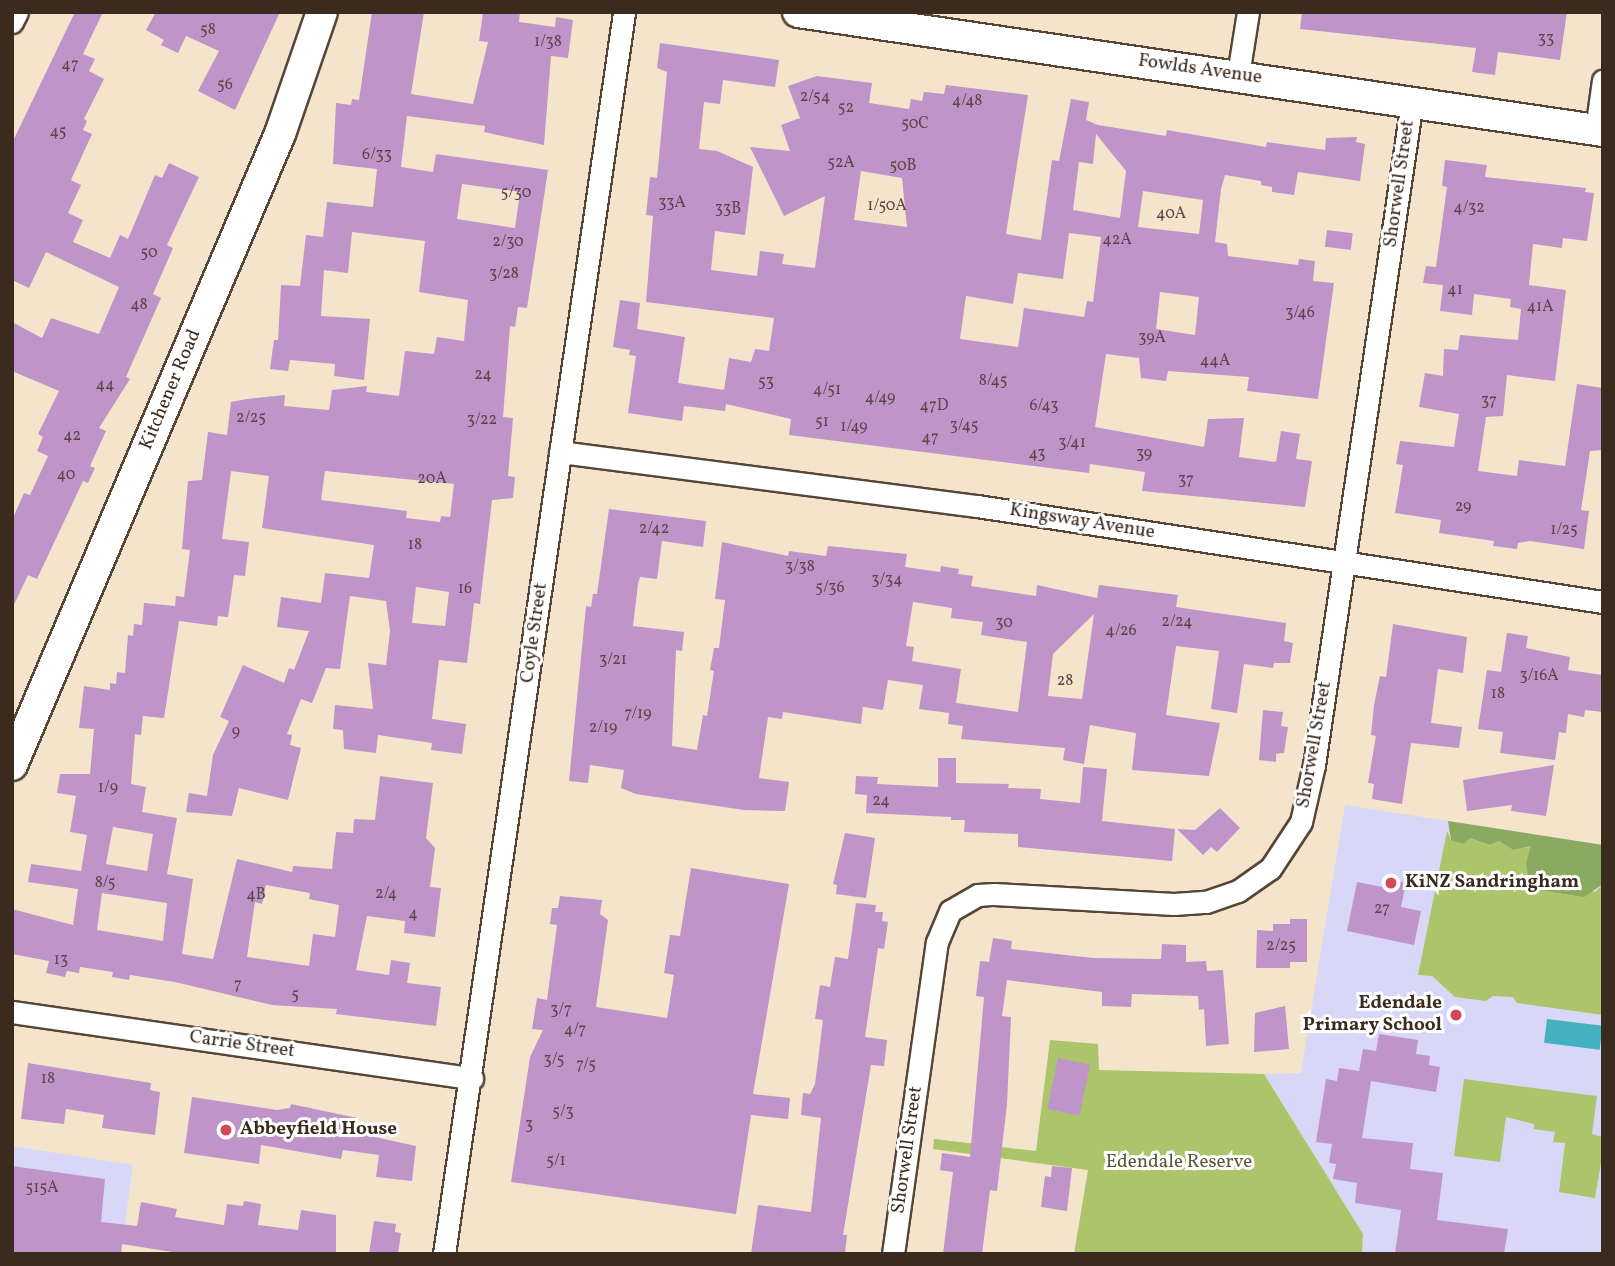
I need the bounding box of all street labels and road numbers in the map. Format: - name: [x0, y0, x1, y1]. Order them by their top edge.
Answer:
- street label: Fowlds Avenue: [1137, 50, 1263, 90]
- street label: Shorwell Street: [1380, 119, 1420, 249]
- street label: Kitchener Road: [135, 326, 207, 454]
- street label: Kingsway Avenue: [1008, 499, 1156, 545]
- street label: Coyle Street: [517, 581, 553, 685]
- street label: Shorwell Street: [1293, 680, 1337, 810]
- street label: Carrie Street: [188, 1026, 296, 1064]
- street label: Shorwell Street: [888, 1085, 928, 1215]

